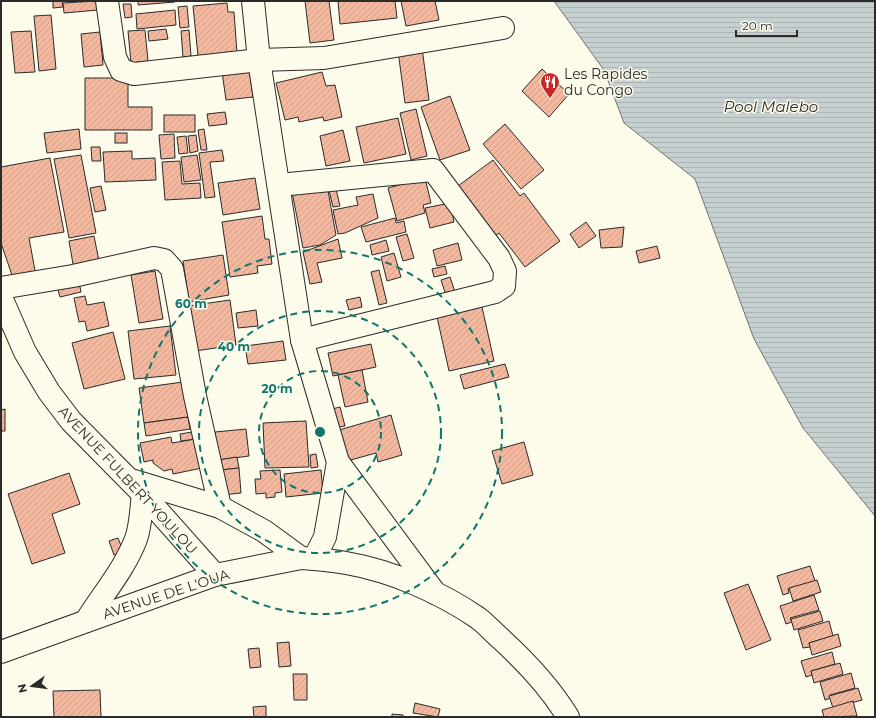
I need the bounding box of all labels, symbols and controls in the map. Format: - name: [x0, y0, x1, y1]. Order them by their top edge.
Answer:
- scale bar: [736, 12, 797, 38]
- text: 20 m: [742, 18, 773, 33]
- place label: Les Rapides du Congo: [564, 65, 648, 99]
- restaurant icon: Les Rapides du Congo: [539, 71, 561, 99]
- water label: Pool Malebo: [724, 97, 818, 116]
- text: 60 m: [175, 296, 207, 311]
- text: 40 m: [218, 339, 250, 354]
- text: 20 m: [261, 381, 293, 396]
- street label: AVENUE FULBERT YOULOU: [55, 402, 201, 558]
- centre of rings: [313, 425, 327, 439]
- street label: AVENUE DE L'OUA: [100, 565, 232, 623]
- north arrow: [12, 666, 52, 706]
- text: N: [14, 682, 30, 694]

